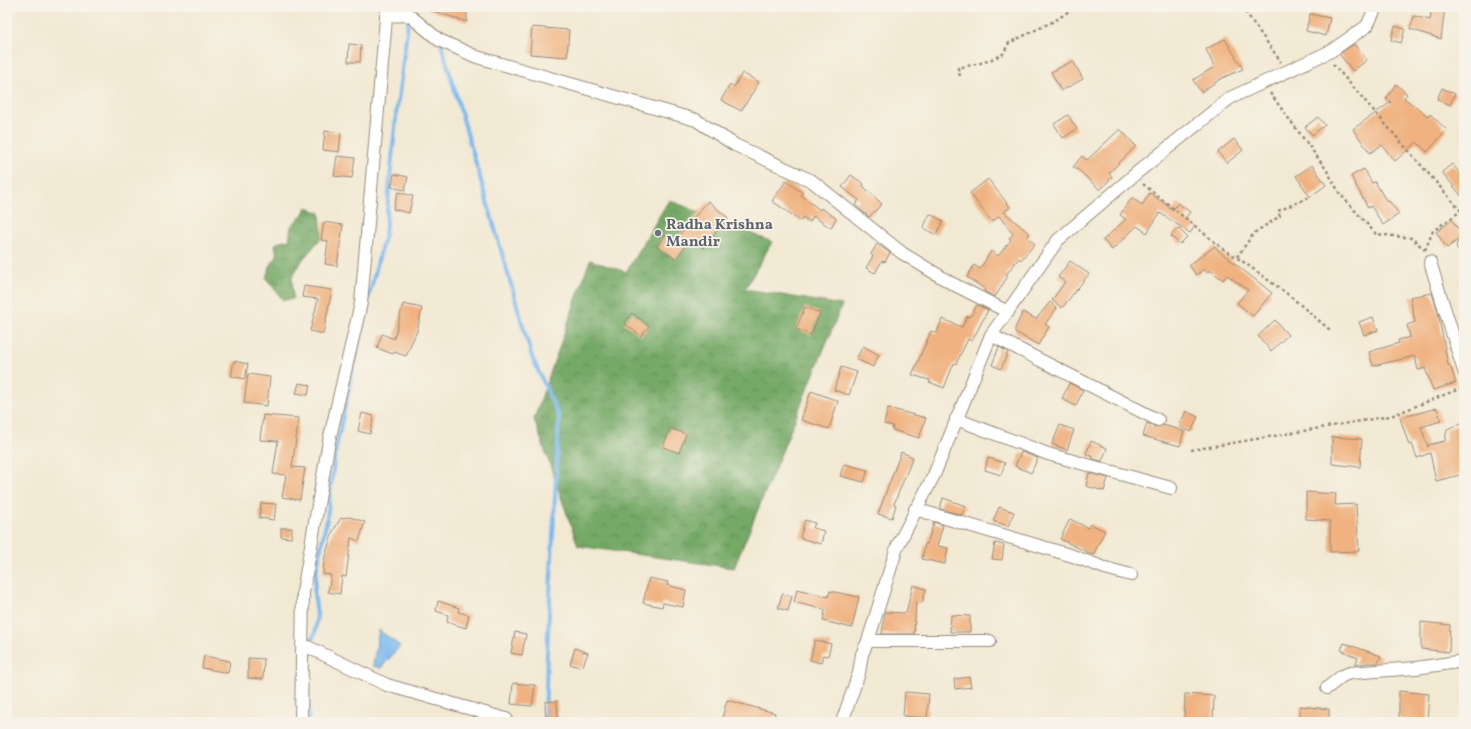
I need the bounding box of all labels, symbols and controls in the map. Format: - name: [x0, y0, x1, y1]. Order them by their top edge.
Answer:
- place label: Radha Krishna Mandir: [666, 215, 773, 253]
- marker: Radha Krishna Mandir: [653, 228, 663, 238]

